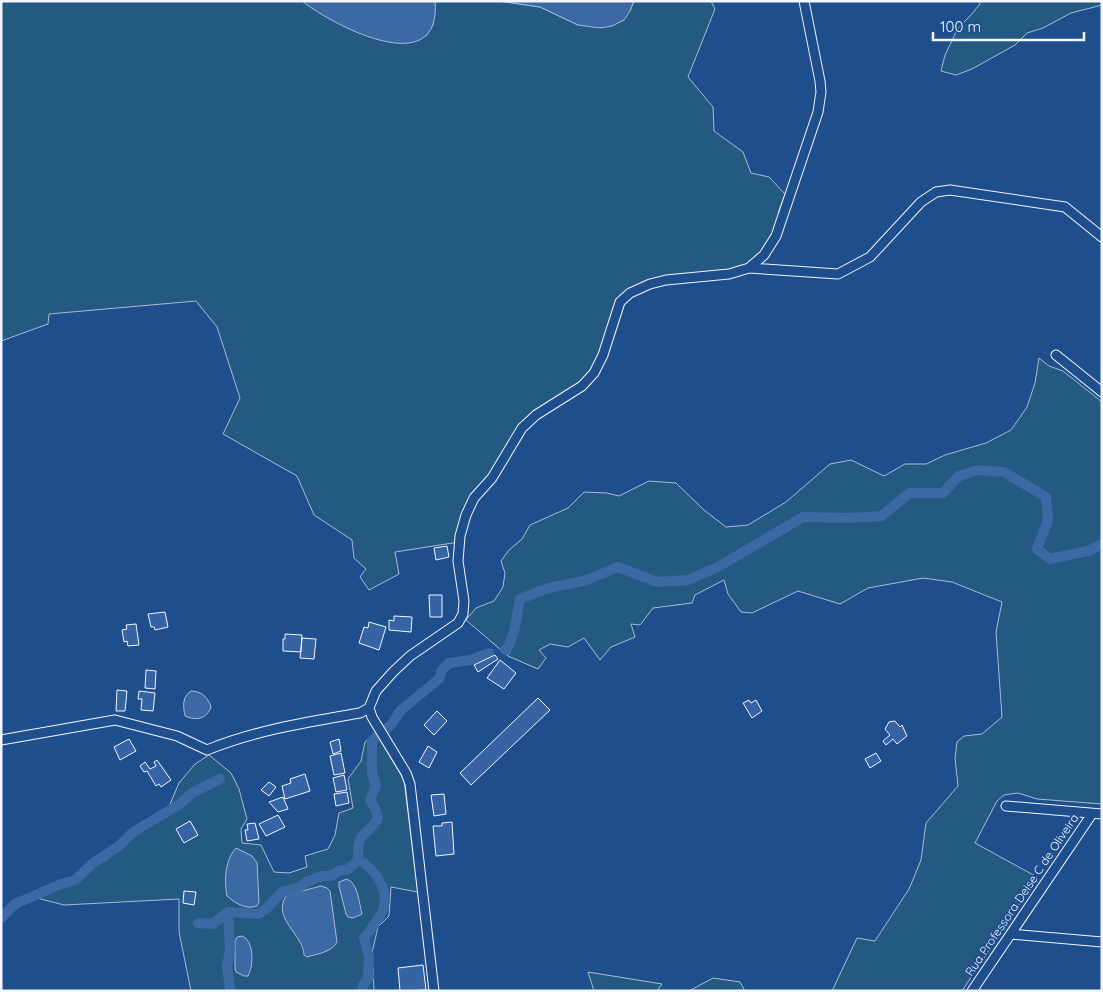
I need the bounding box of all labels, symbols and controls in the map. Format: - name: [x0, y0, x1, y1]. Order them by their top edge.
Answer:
- scale bar: [933, 10, 1084, 42]
- text: 100 m: [940, 17, 981, 36]
- street label: Rua Professora Deise C de Oliveira: [962, 811, 1082, 979]

